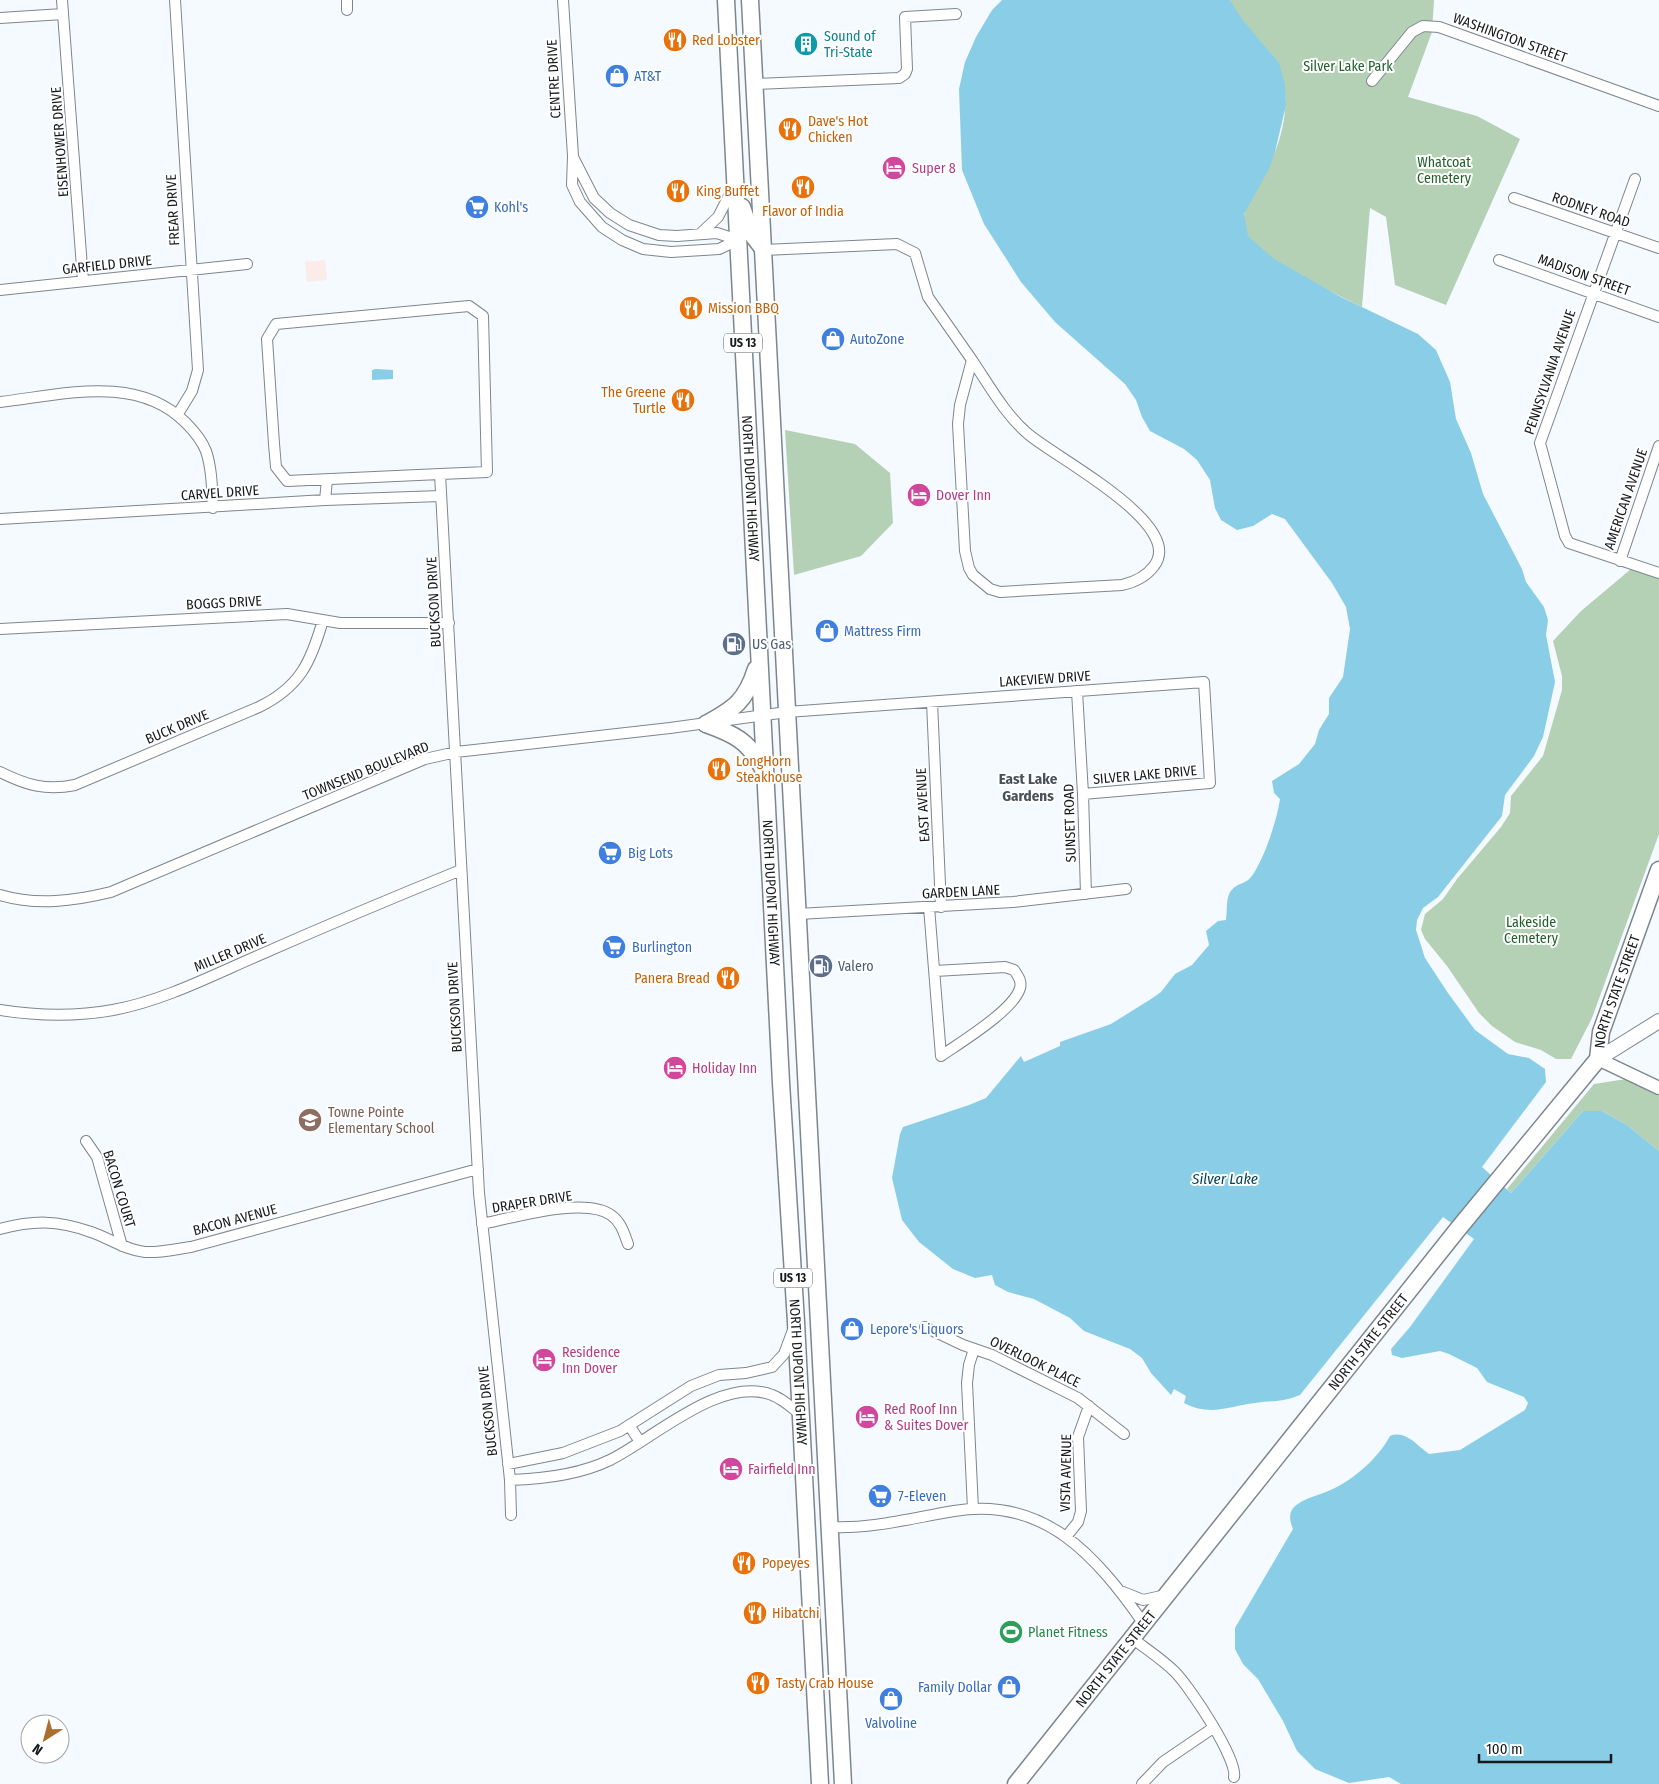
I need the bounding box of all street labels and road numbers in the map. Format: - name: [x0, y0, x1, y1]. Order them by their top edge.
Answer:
- street label: WASHINGTON STREET: [1451, 9, 1570, 67]
- street label: CENTRE DRIVE: [543, 39, 565, 119]
- street label: EISENHOWER DRIVE: [48, 86, 72, 198]
- street label: FREAR DRIVE: [163, 173, 183, 246]
- street label: RODNEY ROAD: [1550, 189, 1632, 231]
- street label: MADISON STREET: [1536, 250, 1633, 300]
- street label: GARFIELD DRIVE: [61, 252, 153, 278]
- street label: PENNSYLVANIA AVENUE: [1521, 307, 1580, 437]
- road number: US 13: [724, 333, 762, 352]
- street label: NORTH DUPONT HIGHWAY: [739, 415, 763, 562]
- street label: AMERICAN AVENUE: [1601, 446, 1651, 552]
- street label: CARVEL DRIVE: [180, 482, 260, 504]
- street label: BUCKSON DRIVE: [423, 556, 445, 648]
- street label: BOGGS DRIVE: [186, 593, 263, 613]
- street label: LAKEVIEW DRIVE: [999, 667, 1092, 691]
- street label: BUCK DRIVE: [143, 706, 211, 748]
- street label: TOWNSEND BOULEVARD: [300, 738, 432, 804]
- street label: SILVER LAKE DRIVE: [1092, 762, 1198, 788]
- street label: EAST AVENUE: [913, 767, 933, 843]
- street label: SUNSET ROAD: [1060, 783, 1080, 863]
- street label: NORTH DUPONT HIGHWAY: [759, 819, 784, 966]
- street label: GARDEN LANE: [922, 881, 1001, 903]
- street label: MILLER DRIVE: [191, 930, 269, 976]
- street label: NORTH STATE STREET: [1591, 932, 1644, 1049]
- street label: BUCKSON DRIVE: [444, 961, 466, 1053]
- street label: BACON COURT: [99, 1148, 139, 1230]
- street label: DRAPER DRIVE: [491, 1187, 574, 1217]
- street label: BACON AVENUE: [191, 1201, 279, 1239]
- road number: US 13: [774, 1268, 812, 1288]
- street label: NORTH STATE STREET: [1324, 1290, 1412, 1394]
- street label: NORTH DUPONT HIGHWAY: [786, 1298, 811, 1446]
- street label: OVERLOOK PLACE: [987, 1333, 1083, 1391]
- street label: BUCKSON DRIVE: [475, 1364, 501, 1457]
- street label: VISTA AVENUE: [1057, 1433, 1075, 1512]
- street label: NORTH STATE STREET: [1072, 1607, 1160, 1711]

